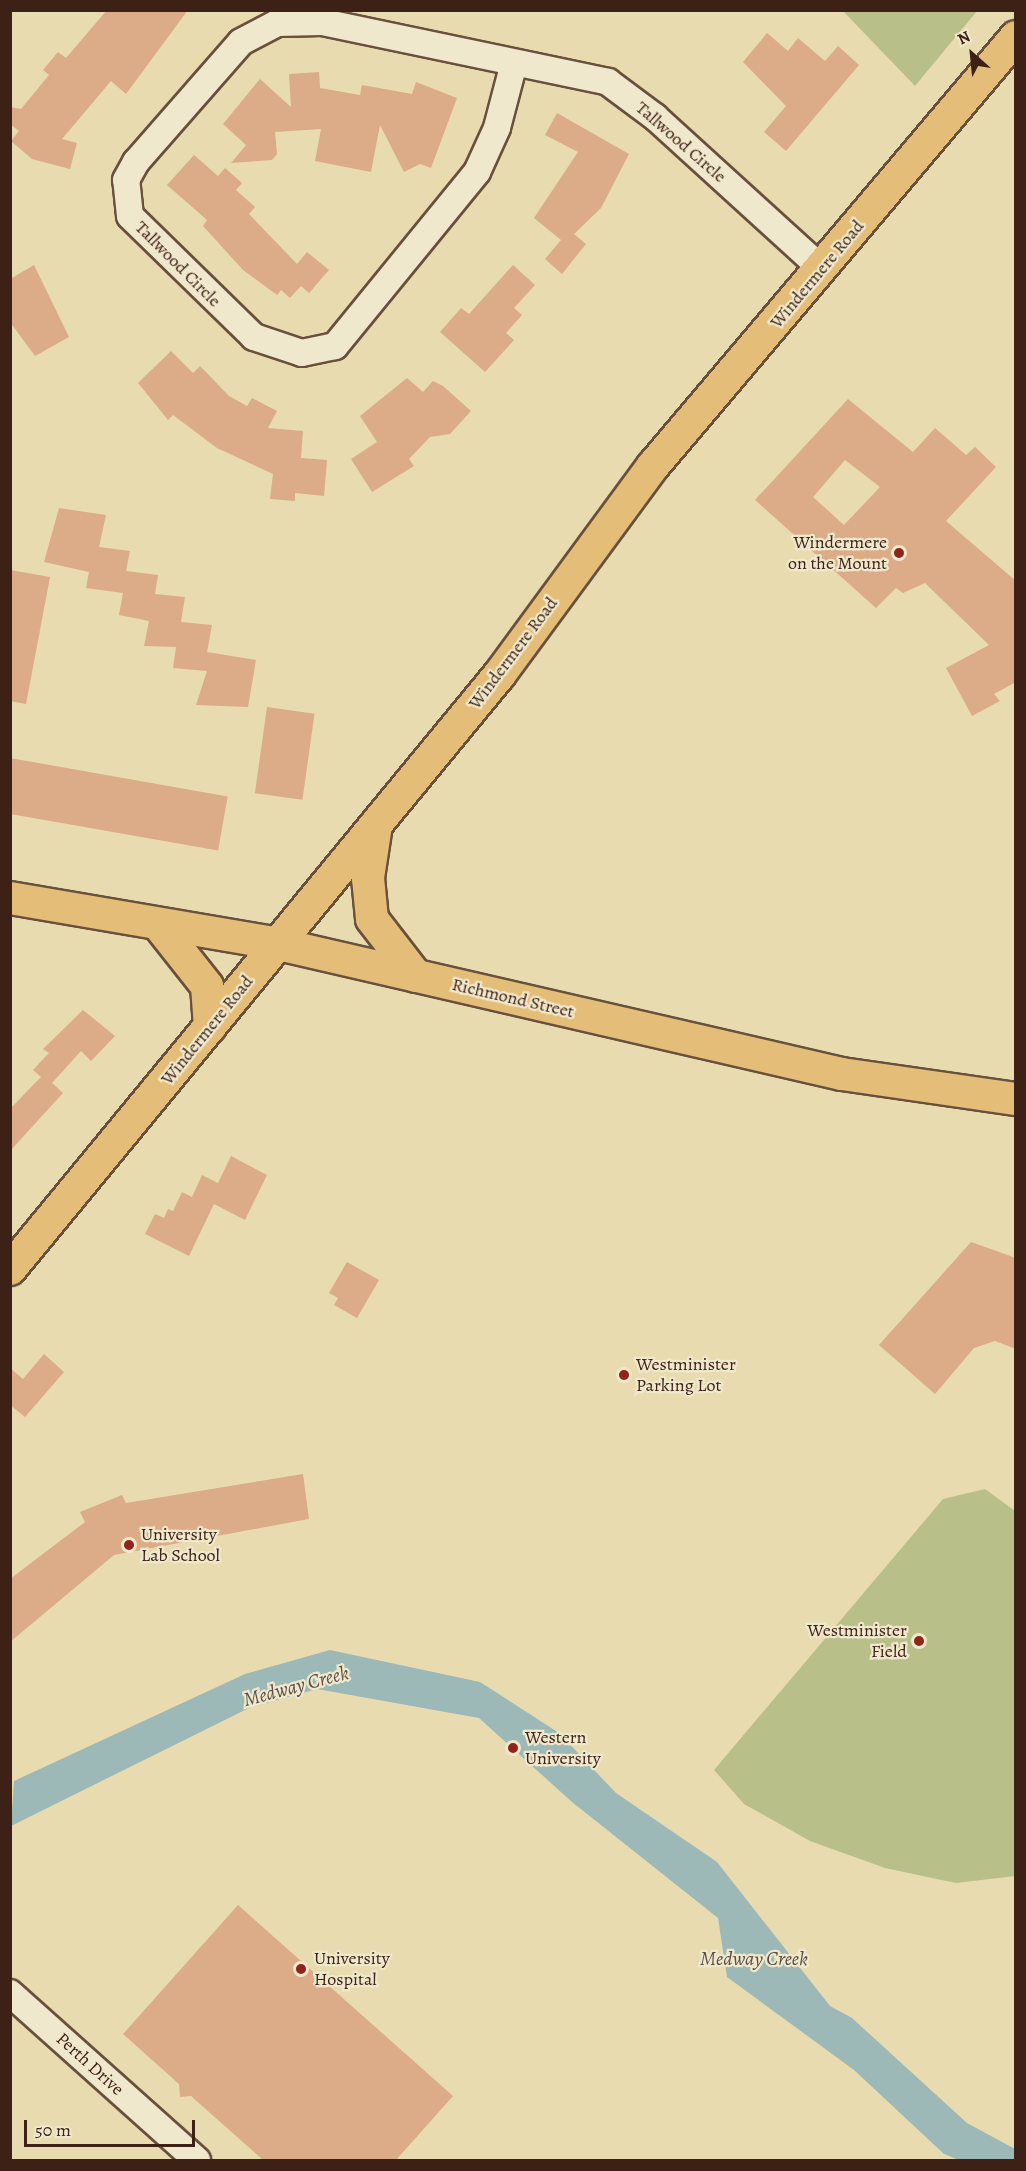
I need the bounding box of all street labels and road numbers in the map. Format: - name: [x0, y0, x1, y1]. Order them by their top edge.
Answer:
- street label: Tallwood Circle: [631, 97, 731, 187]
- street label: Windermere Road: [766, 216, 868, 332]
- street label: Tallwood Circle: [131, 217, 225, 311]
- street label: Windermere Road: [464, 593, 562, 713]
- street label: Windermere Road: [156, 971, 258, 1089]
- street label: Richmond Street: [450, 973, 576, 1023]
- street label: Perth Drive: [52, 2028, 128, 2100]

